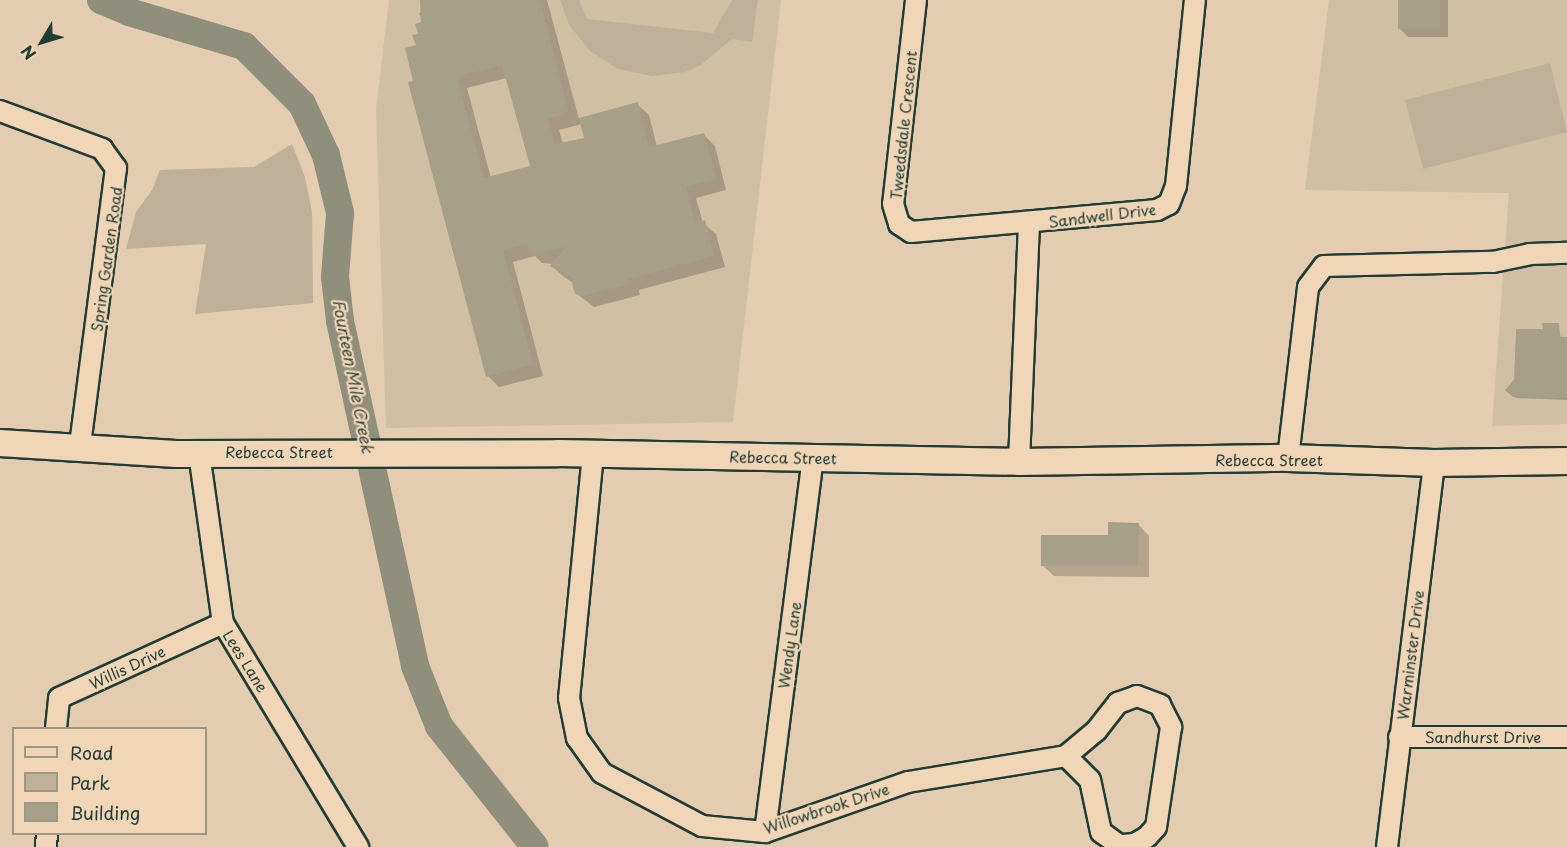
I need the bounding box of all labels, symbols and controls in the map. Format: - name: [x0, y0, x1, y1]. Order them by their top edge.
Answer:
- north arrow: [12, 12, 72, 72]
- text: N: [14, 41, 41, 65]
- street label: Tweedsdale Crescent: [886, 49, 920, 201]
- street label: Spring Garden Road: [87, 186, 125, 332]
- street label: Sandwell Drive: [1047, 199, 1157, 231]
- water label: Fourteen Mile Creek: [329, 296, 379, 456]
- street label: Rebecca Street: [224, 443, 334, 461]
- street label: Rebecca Street: [728, 447, 838, 467]
- street label: Rebecca Street: [1214, 451, 1324, 469]
- street label: Warminster Drive: [1393, 589, 1427, 721]
- street label: Wendy Lane: [774, 600, 804, 690]
- street label: Lees Lane: [220, 626, 272, 696]
- street label: Willis Drive: [86, 641, 168, 693]
- legend: [12, 727, 207, 835]
- street label: Sandhurst Drive: [1424, 728, 1542, 746]
- text: Road: [70, 739, 114, 766]
- text: Park: [70, 769, 110, 796]
- street label: Willowbrook Drive: [760, 779, 892, 837]
- text: Building: [70, 799, 140, 826]

